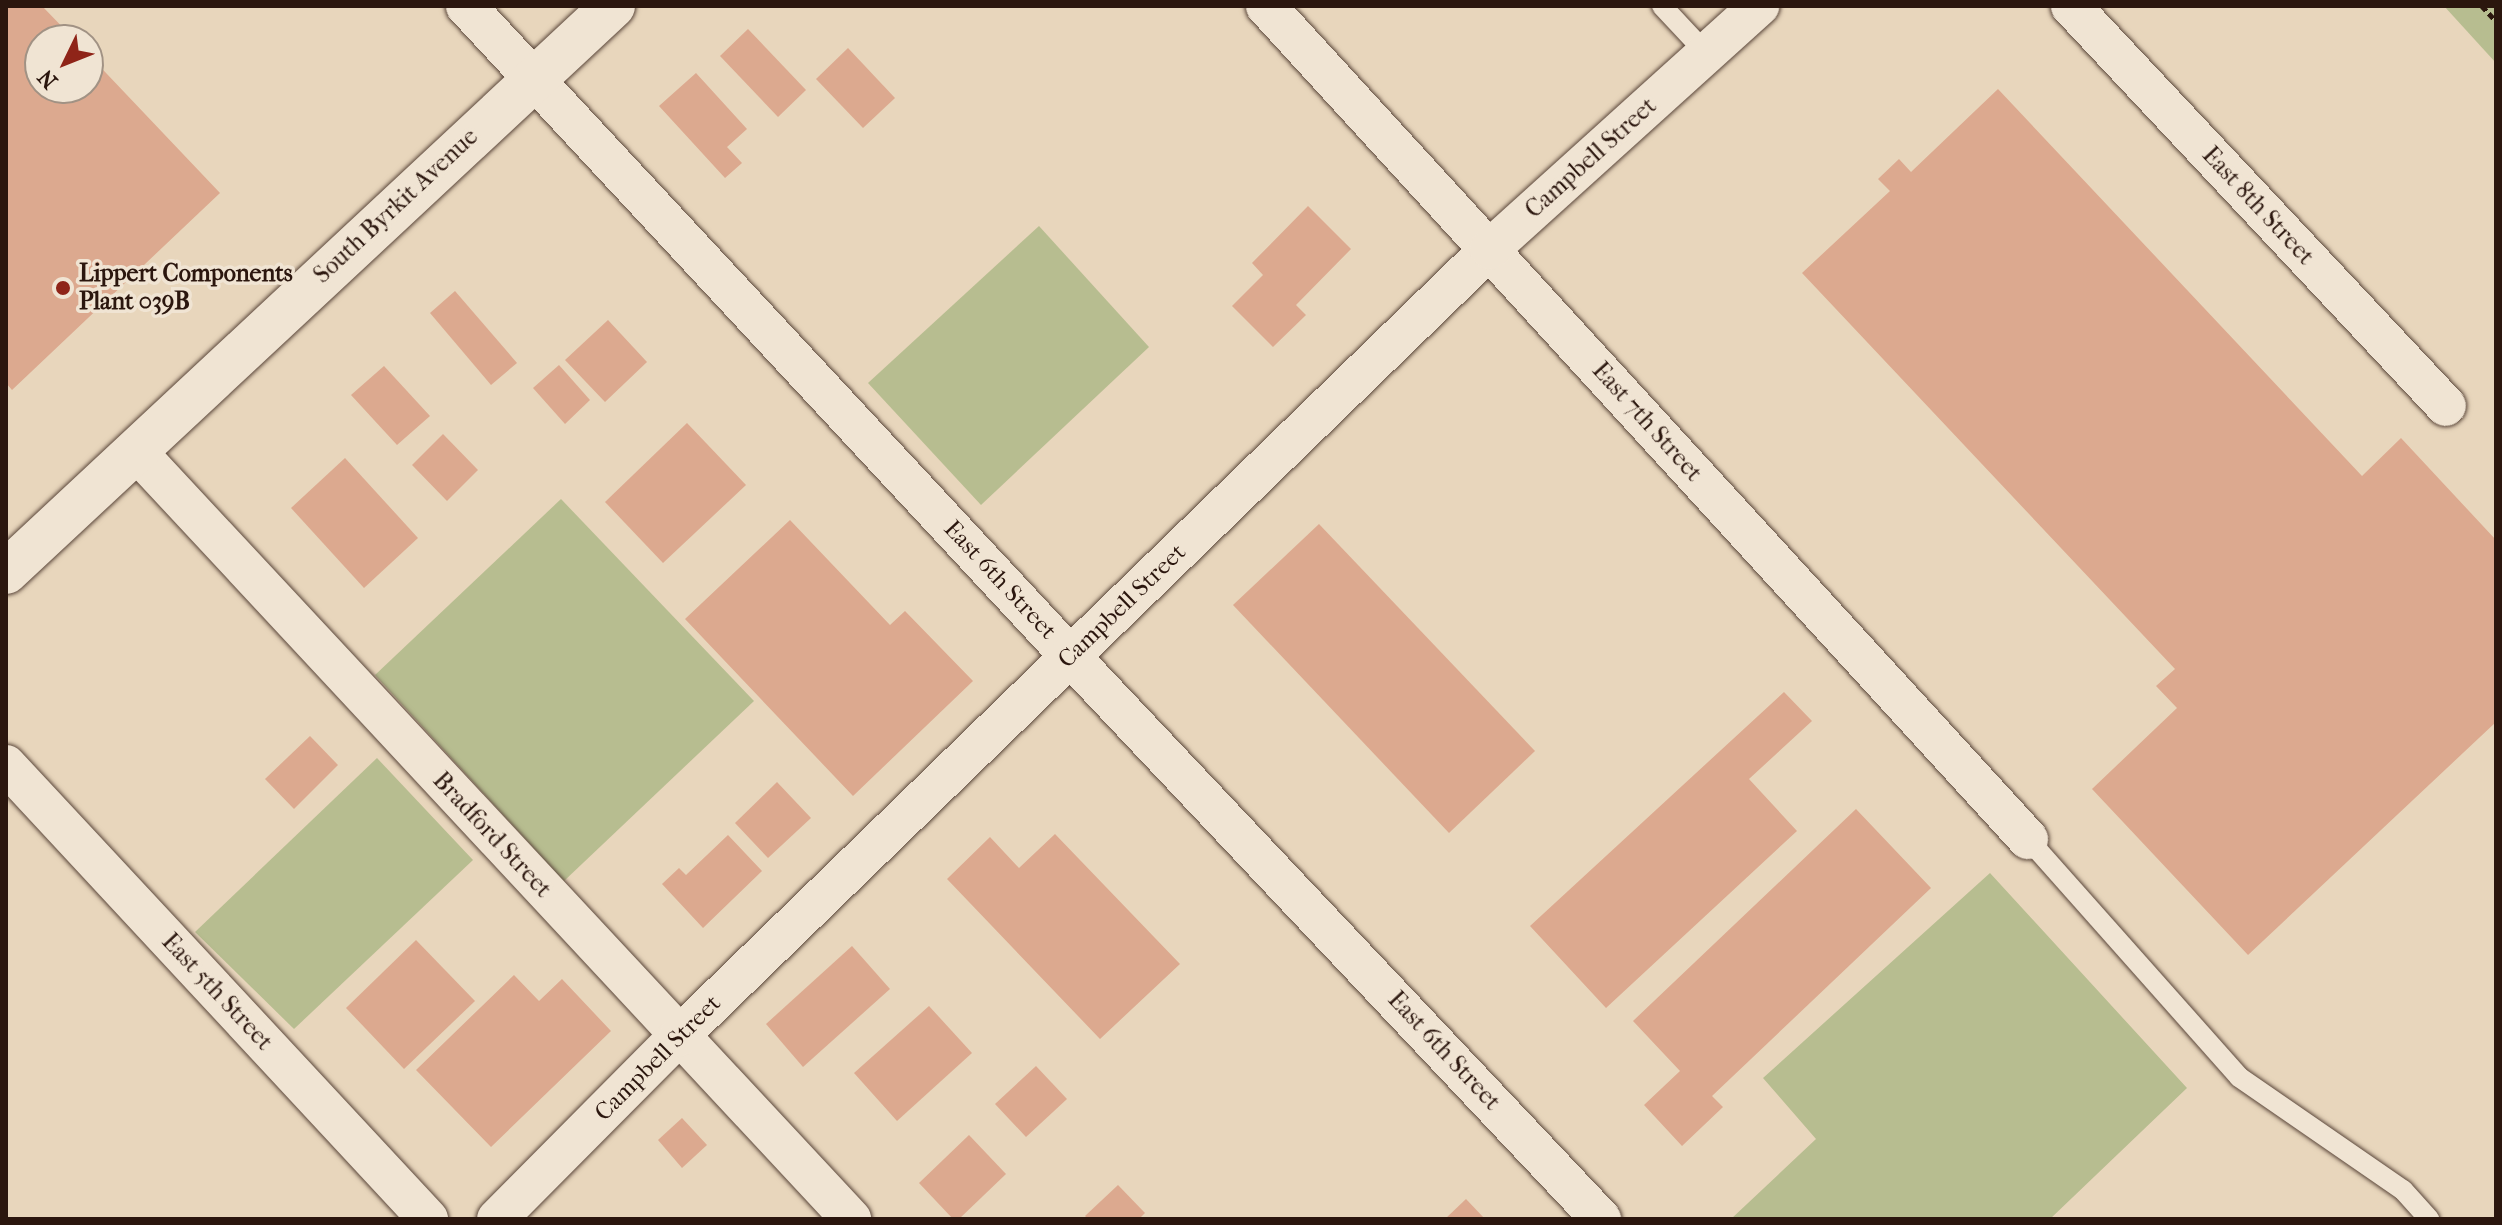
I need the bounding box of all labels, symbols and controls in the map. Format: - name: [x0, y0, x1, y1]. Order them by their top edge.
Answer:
- north arrow: [24, 24, 104, 104]
- text: N: [33, 64, 63, 94]
- street label: Campbell Street: [1520, 92, 1662, 224]
- street label: South Byrkit Avenue: [308, 123, 484, 289]
- street label: East 8th Street: [2196, 141, 2320, 271]
- place label: Lippert Components Plant 039B: [79, 260, 293, 316]
- marker: Lippert Components Plant 039B: [54, 279, 72, 297]
- street label: East 7th Street: [1586, 356, 1708, 488]
- street label: East 6th Street: [938, 515, 1062, 645]
- street label: Campbell Street: [1052, 538, 1192, 674]
- street label: Bradford Street: [427, 766, 557, 904]
- street label: East 5th Street: [156, 928, 278, 1056]
- street label: East 6th Street: [1382, 986, 1506, 1116]
- street label: Campbell Street: [589, 989, 727, 1127]

